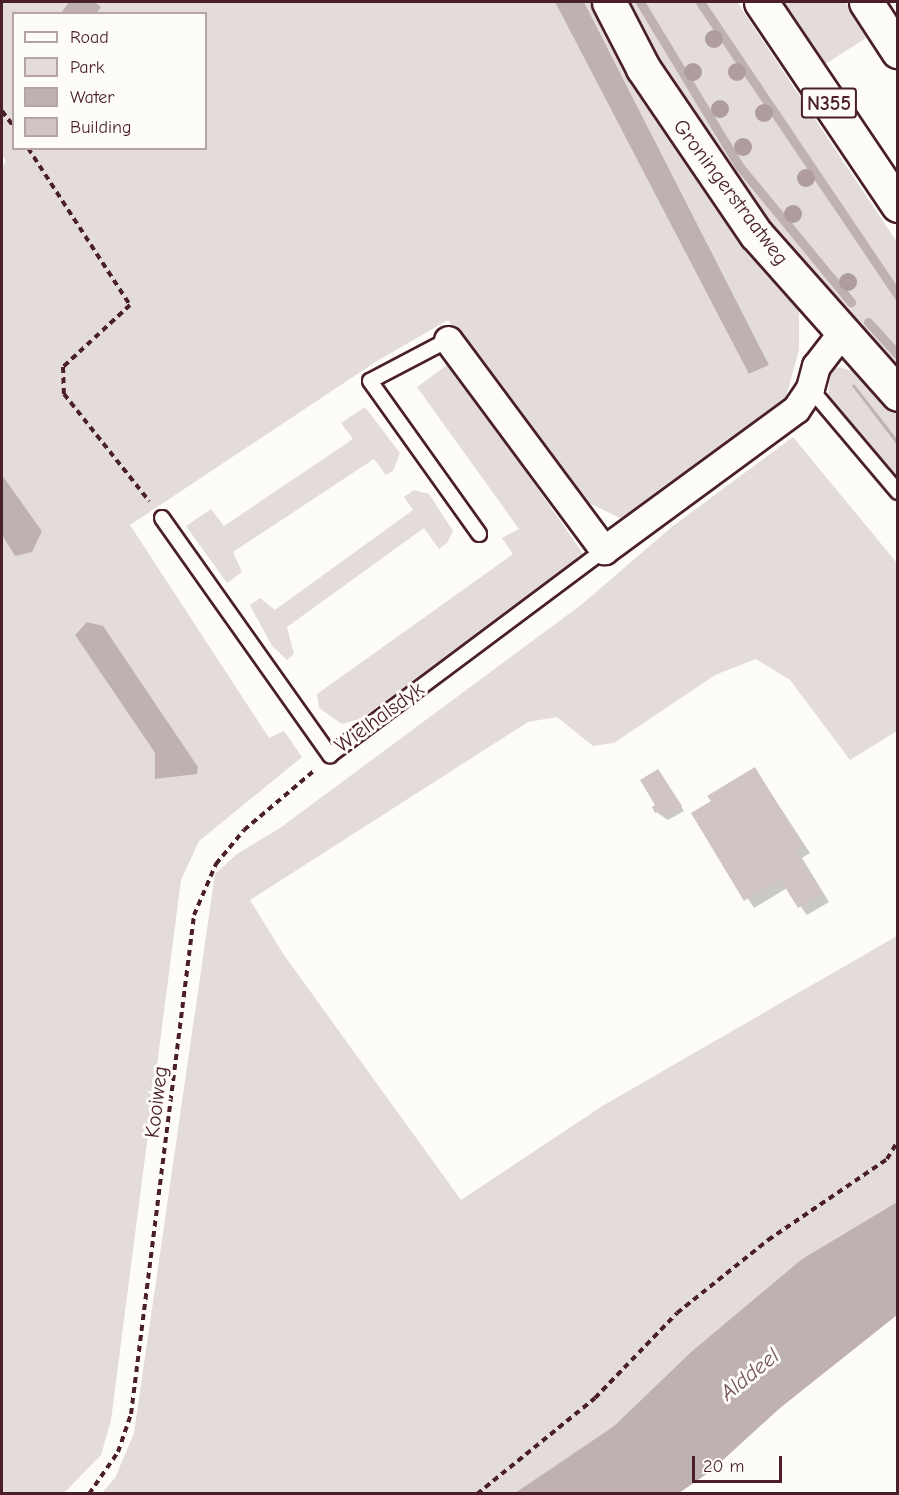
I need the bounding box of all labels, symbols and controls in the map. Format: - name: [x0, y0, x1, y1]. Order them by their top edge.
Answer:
- legend: [12, 12, 207, 150]
- text: Road: [70, 27, 109, 48]
- text: Park: [70, 57, 104, 78]
- road number: N355: [800, 86, 858, 120]
- text: Water: [70, 87, 114, 108]
- street label: Groningerstraatweg: [668, 114, 794, 270]
- text: Building: [70, 117, 132, 138]
- street label: Wielhalsdyk: [329, 676, 429, 758]
- street label: Kooiweg: [139, 1064, 173, 1140]
- water label: Alddeel: [715, 1343, 785, 1407]
- scale bar: [695, 1444, 785, 1482]
- text: 20 m: [703, 1456, 744, 1477]

